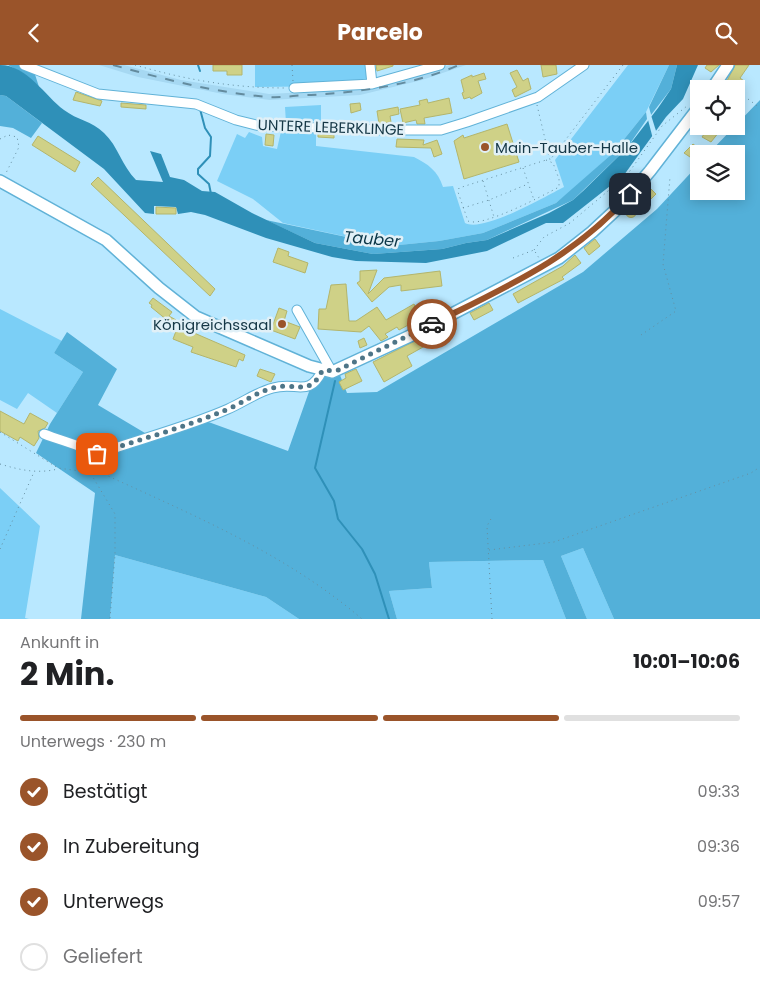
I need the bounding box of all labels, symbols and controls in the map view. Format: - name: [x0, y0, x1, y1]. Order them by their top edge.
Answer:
- text: Parcelo: [337, 17, 423, 48]
- icon: back: [20, 19, 48, 47]
- icon: search: [712, 19, 740, 47]
- map controls: [690, 80, 745, 200]
- button: locate: [690, 80, 745, 135]
- street label: UNTERE LEBERKLINGE: [257, 114, 405, 140]
- place label: Main-Tauber-Halle: [495, 137, 638, 158]
- marker: Main-Tauber-Halle: [479, 141, 491, 153]
- button: layers: [690, 145, 745, 200]
- pin: [609, 173, 651, 215]
- icon: home: [616, 180, 644, 208]
- water label: Tauber: [343, 225, 402, 253]
- courier: [407, 299, 457, 349]
- icon: car: [418, 310, 446, 338]
- place label: Königreichssaal: [153, 314, 272, 335]
- marker: Königreichssaal: [276, 318, 288, 330]
- pin: [76, 433, 118, 475]
- icon: bag: [83, 440, 111, 468]
- text: Ankunft in: [20, 631, 99, 654]
- text: 10:01–10:06: [633, 648, 740, 675]
- text: 2 Min.: [20, 651, 114, 696]
- text: Unterwegs · 230 m: [20, 730, 166, 753]
- icon: check: [20, 778, 48, 806]
- text: Bestätigt: [63, 778, 147, 805]
- text: 09:33: [698, 780, 740, 803]
- icon: check: [20, 833, 48, 861]
- text: In Zubereitung: [63, 833, 200, 860]
- text: 09:36: [697, 835, 740, 858]
- icon: check: [20, 888, 48, 916]
- text: Unterwegs: [63, 888, 164, 915]
- text: 09:57: [698, 890, 740, 913]
- text: Geliefert: [63, 943, 143, 970]

